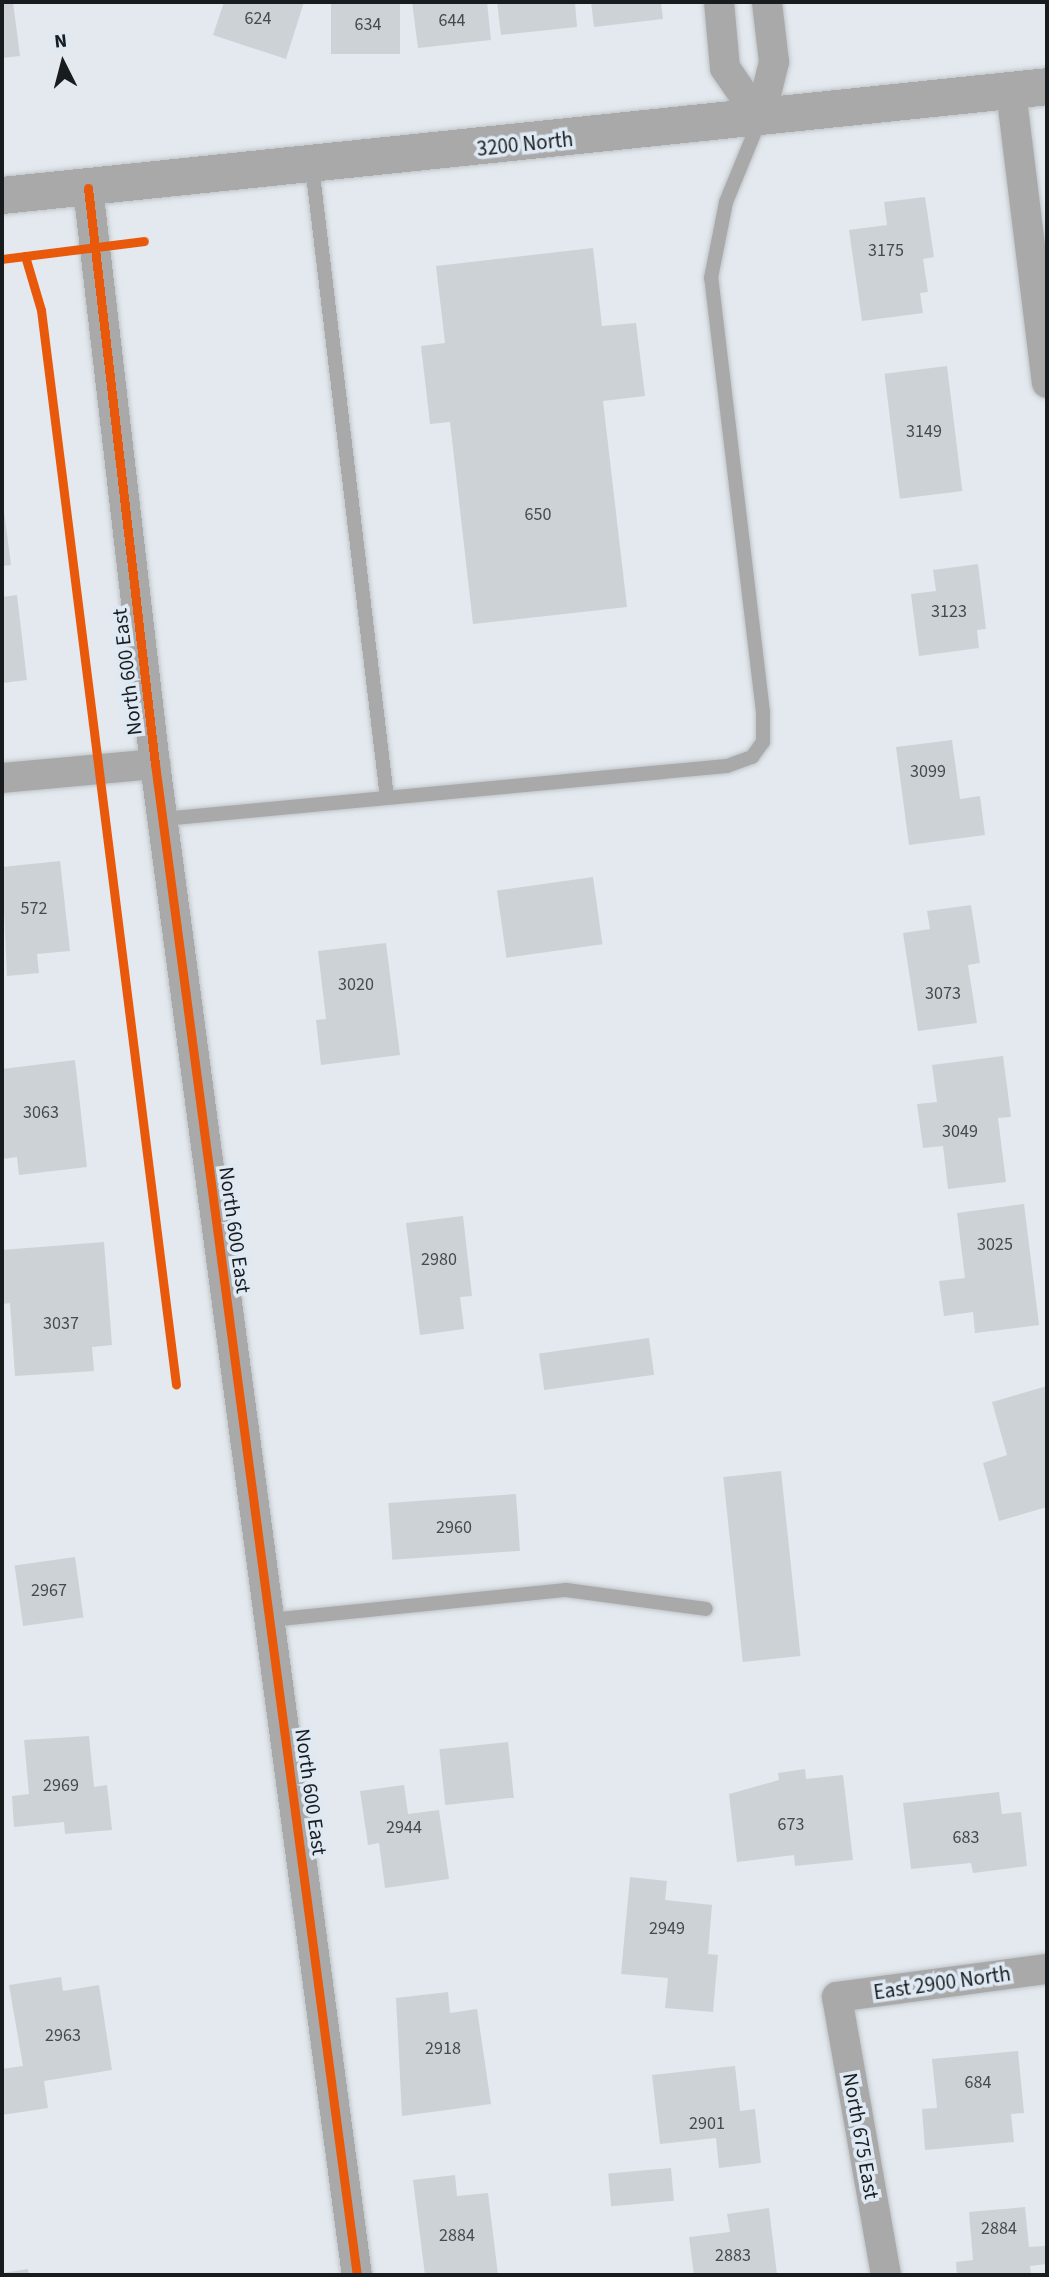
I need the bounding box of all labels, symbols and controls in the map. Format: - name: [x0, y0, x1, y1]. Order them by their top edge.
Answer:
- house number: 624: [245, 8, 271, 30]
- house number: 644: [439, 10, 465, 32]
- house number: 634: [355, 14, 381, 36]
- north arrow: [28, 28, 98, 98]
- text: N: [53, 28, 68, 56]
- street label: 3200 North: [476, 126, 574, 162]
- house number: 3175: [868, 240, 904, 262]
- house number: 3149: [906, 421, 942, 443]
- house number: 650: [525, 504, 551, 526]
- house number: 3123: [931, 601, 967, 623]
- street label: North 600 East: [107, 607, 147, 737]
- house number: 3099: [910, 761, 946, 783]
- house number: 572: [21, 898, 47, 920]
- house number: 3020: [338, 974, 374, 996]
- house number: 3073: [925, 983, 961, 1005]
- house number: 3063: [23, 1102, 59, 1124]
- house number: 3049: [942, 1121, 978, 1143]
- street label: North 600 East: [214, 1165, 256, 1295]
- house number: 3025: [977, 1234, 1013, 1256]
- house number: 2980: [421, 1249, 457, 1271]
- house number: 3037: [43, 1313, 79, 1335]
- house number: 2960: [436, 1517, 472, 1539]
- house number: 2967: [31, 1580, 67, 1602]
- street label: North 600 East: [290, 1727, 332, 1857]
- house number: 2969: [43, 1775, 79, 1797]
- house number: 673: [778, 1814, 804, 1836]
- house number: 2944: [386, 1817, 422, 1839]
- house number: 683: [953, 1827, 979, 1849]
- house number: 2949: [649, 1918, 685, 1940]
- street label: East 2900 North: [872, 1961, 1012, 2005]
- house number: 2963: [45, 2025, 81, 2047]
- house number: 2918: [425, 2038, 461, 2060]
- street label: North 675 East: [838, 2071, 884, 2201]
- house number: 684: [965, 2072, 991, 2094]
- house number: 2901: [689, 2113, 725, 2135]
- house number: 2884: [981, 2218, 1017, 2240]
- house number: 2884: [439, 2225, 475, 2247]
- house number: 2883: [715, 2245, 751, 2267]

